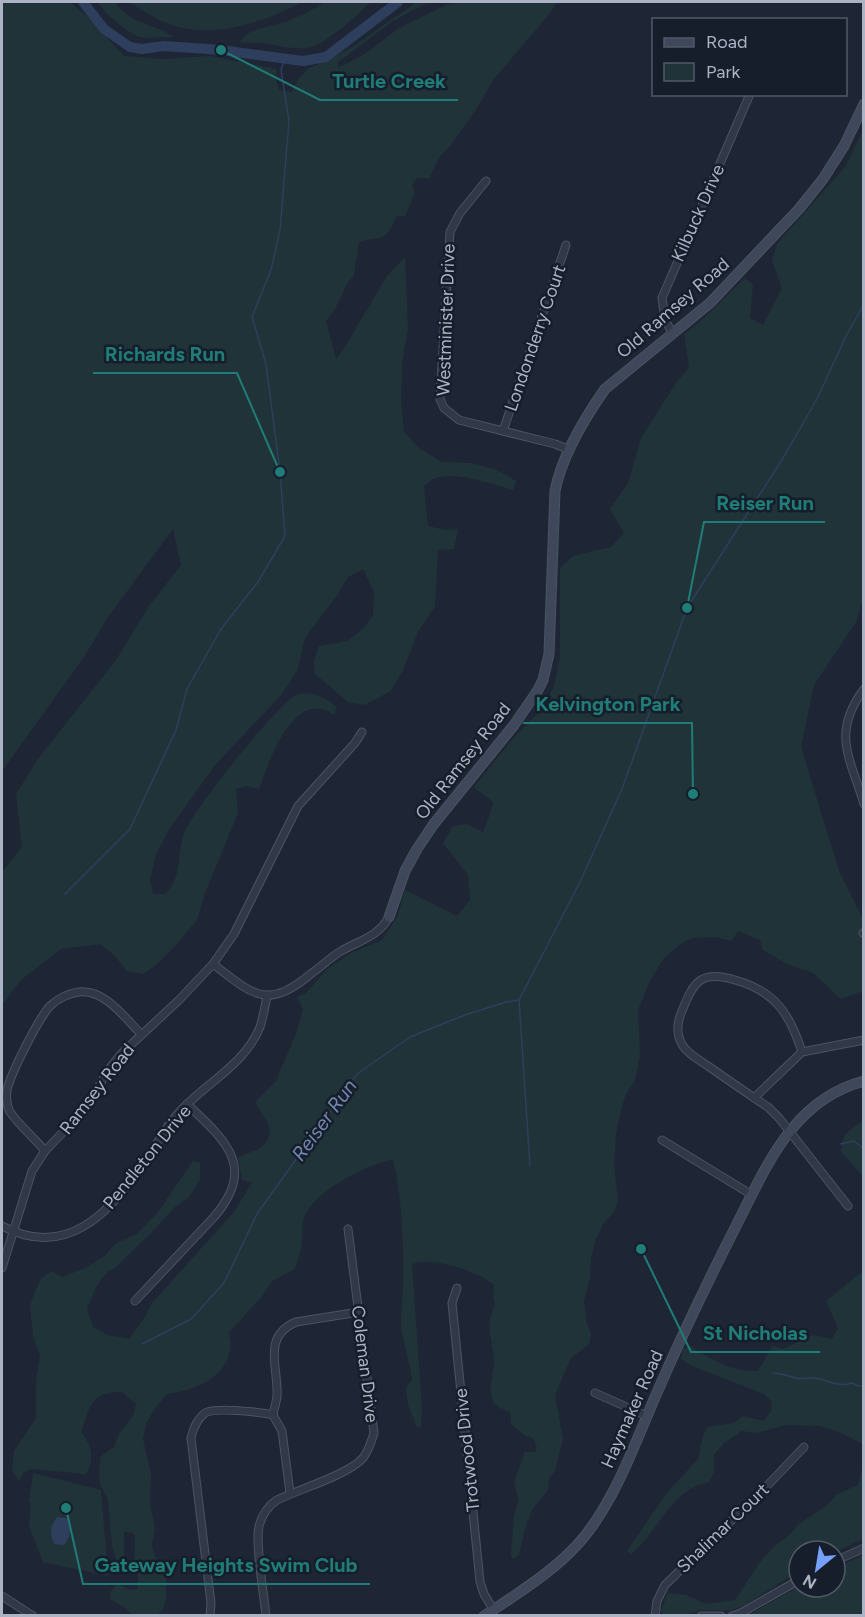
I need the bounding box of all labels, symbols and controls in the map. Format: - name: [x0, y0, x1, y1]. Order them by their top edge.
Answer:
- legend: [652, 18, 847, 96]
- text: Road: [706, 31, 747, 53]
- text: Park: [706, 61, 741, 83]
- callout: Turtle Creek: [320, 62, 458, 100]
- text: Turtle Creek: [332, 69, 446, 93]
- street label: Kilbuck Drive: [667, 161, 729, 265]
- street label: Westminister Drive: [432, 243, 460, 397]
- street label: Old Ramsey Road: [612, 253, 734, 363]
- street label: Londonderry Court: [500, 262, 570, 414]
- callout: Richards Run: [93, 335, 237, 373]
- text: Richards Run: [105, 342, 225, 366]
- callout: Reiser Run: [704, 484, 825, 522]
- text: Reiser Run: [716, 491, 814, 515]
- callout: Kelvington Park: [523, 685, 692, 723]
- text: Kelvington Park: [536, 692, 681, 716]
- street label: Old Ramsey Road: [411, 698, 515, 824]
- street label: Ramsey Road: [55, 1039, 139, 1139]
- water label: Reiser Run: [286, 1074, 362, 1166]
- street label: Pendleton Drive: [98, 1100, 196, 1214]
- street label: Coleman Drive: [347, 1304, 383, 1424]
- callout: St Nicholas: [691, 1314, 820, 1352]
- text: St Nicholas: [703, 1321, 807, 1345]
- street label: Haymaker Road: [596, 1347, 668, 1471]
- street label: Trotwood Drive: [450, 1387, 484, 1513]
- street label: Shalimar Court: [672, 1478, 774, 1578]
- north arrow: [787, 1539, 847, 1599]
- callout: Gateway Heights Swim Club: [83, 1546, 370, 1584]
- text: Gateway Heights Swim Club: [95, 1553, 358, 1577]
- text: N: [800, 1570, 820, 1593]

